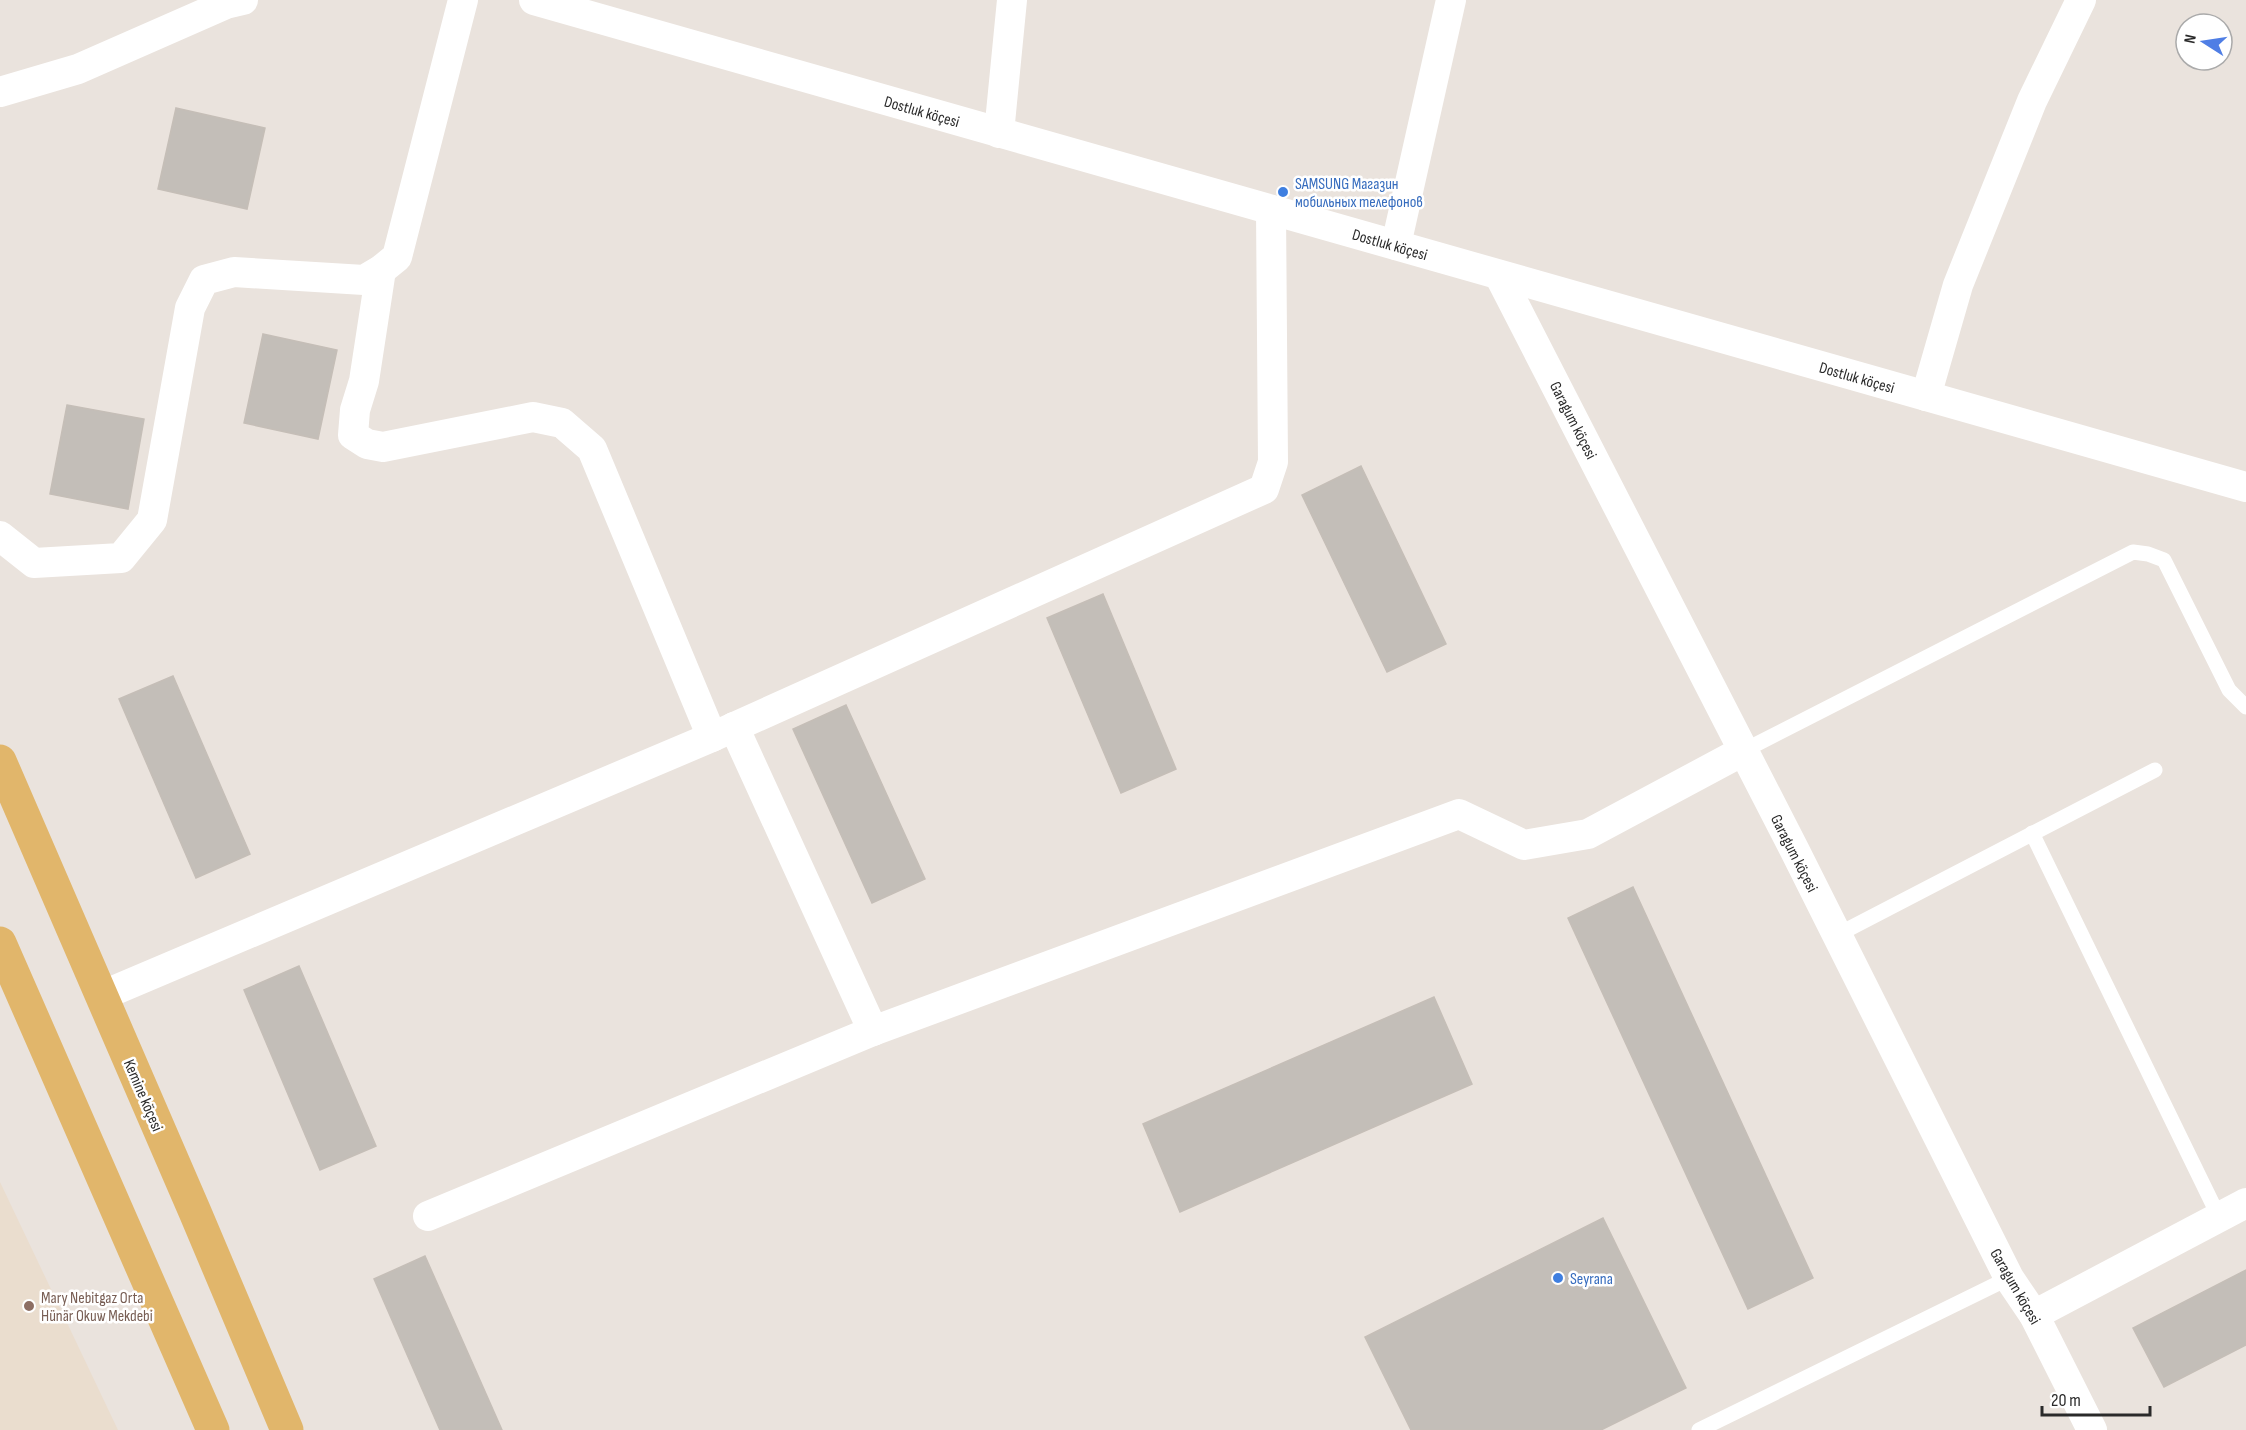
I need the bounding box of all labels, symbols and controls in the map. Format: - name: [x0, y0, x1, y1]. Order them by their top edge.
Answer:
- north arrow: [2174, 12, 2234, 72]
- text: N: [2181, 33, 2201, 45]
- street label: Dostluk köçesi: [882, 93, 961, 132]
- place label: SAMSUNG Магазин мобильных телефонов: [1295, 175, 1423, 212]
- marker: SAMSUNG Магазин мобильных телефонов: [1276, 185, 1290, 199]
- street label: Dostluk köçesi: [1350, 226, 1429, 265]
- street label: Dostluk köçesi: [1817, 359, 1896, 398]
- street label: Garagum köçesi: [1545, 379, 1600, 463]
- street label: Garagum köçesi: [1766, 812, 1821, 896]
- street label: Kemine köçesi: [119, 1057, 166, 1135]
- street label: Garagum köçesi: [1985, 1245, 2044, 1328]
- place label: Seyrana: [1570, 1270, 1613, 1289]
- marker: Seyrana: [1551, 1271, 1565, 1285]
- place label: Mary Nebitgaz Orta Hünär Okuw Mekdebi: [41, 1289, 153, 1326]
- marker: Mary Nebitgaz Orta Hünär Okuw Mekdebi: [22, 1299, 36, 1313]
- scale bar: [2042, 1379, 2150, 1417]
- text: 20 m: [2051, 1390, 2081, 1411]

